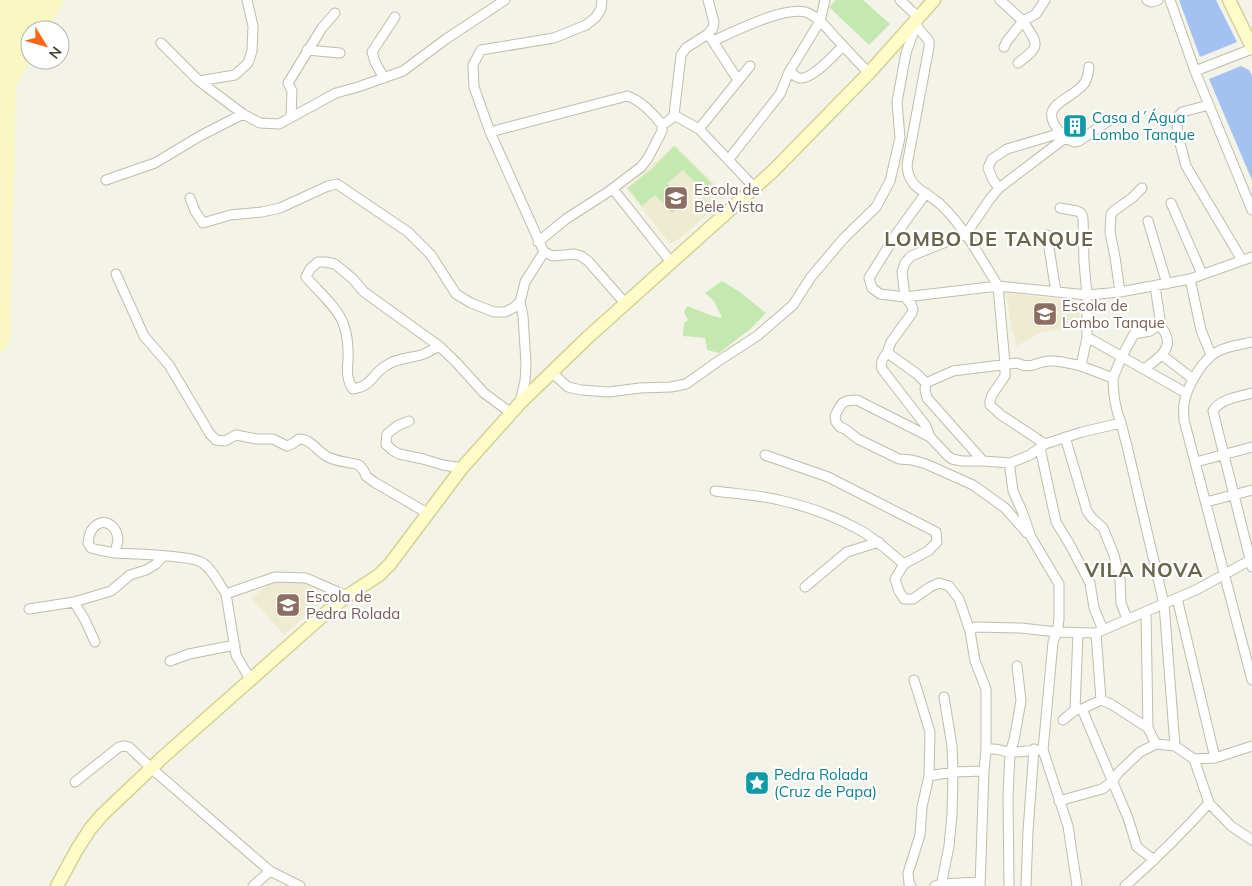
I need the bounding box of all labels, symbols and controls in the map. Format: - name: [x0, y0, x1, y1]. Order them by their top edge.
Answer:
- north arrow: [20, 20, 70, 70]
- text: N: [45, 43, 66, 62]
- place label: Casa d´Água Lombo Tanque: [1092, 108, 1195, 144]
- building icon: Casa d´Água Lombo Tanque: [1062, 113, 1088, 139]
- place label: Escola de Bele Vista: [694, 180, 764, 216]
- school or university icon: Escola de Bele Vista: [663, 185, 689, 211]
- district label: LOMBO DE TANQUE: [884, 226, 1094, 251]
- place label: Escola de Lombo Tanque: [1062, 296, 1165, 332]
- school or university icon: Escola de Lombo Tanque: [1032, 301, 1058, 327]
- district label: VILA NOVA: [1083, 557, 1204, 582]
- place label: Escola de Pedra Rolada: [306, 587, 400, 623]
- school or university icon: Escola de Pedra Rolada: [275, 592, 301, 618]
- place label: Pedra Rolada (Cruz de Papa): [774, 765, 877, 801]
- place icon: Pedra Rolada (Cruz de Papa): [744, 770, 770, 796]

